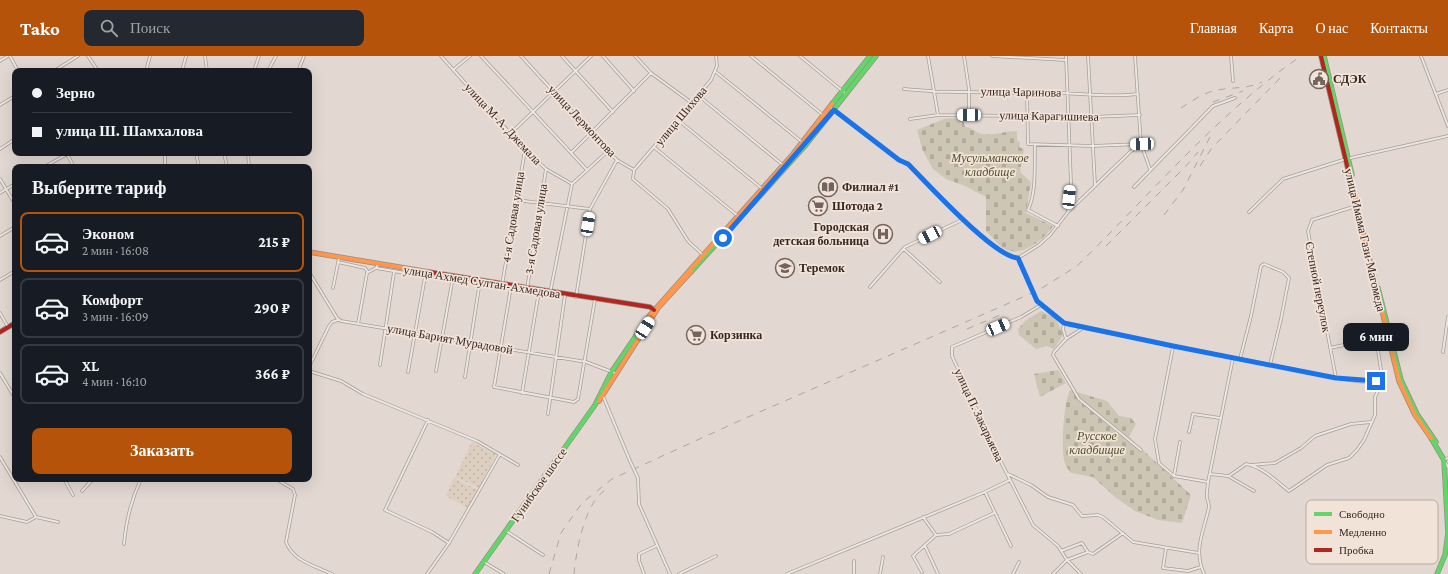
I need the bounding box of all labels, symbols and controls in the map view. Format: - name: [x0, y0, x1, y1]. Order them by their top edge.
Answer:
- search box: [84, 10, 364, 46]
- icon: search: [98, 17, 120, 39]
- text: Tako: [20, 18, 60, 39]
- text: Поиск: [130, 20, 170, 36]
- text: Главная: [1190, 20, 1237, 36]
- text: Карта: [1259, 20, 1294, 36]
- text: О нас: [1316, 20, 1348, 36]
- text: Контакты: [1370, 20, 1428, 36]
- public building icon: СДЭК: [1308, 68, 1330, 90]
- place label: СДЭК: [1333, 72, 1367, 86]
- street label: улица М-А. Джемала: [462, 80, 545, 168]
- street label: улица Лермонтова: [545, 82, 619, 160]
- street label: улица Шихова: [652, 83, 710, 148]
- street label: улица Чаринова: [981, 84, 1062, 100]
- text: Зерно: [56, 85, 95, 101]
- street label: улица Карагишиева: [999, 108, 1100, 124]
- car: [957, 109, 981, 121]
- text: улица Ш. Шамхалова: [56, 123, 203, 139]
- car: [1130, 138, 1154, 150]
- park label: Мусульманское кладбище: [950, 151, 1030, 179]
- street label: улица Имама Гази-Магомеда: [1342, 167, 1388, 314]
- street label: 4-я Садовая улица: [499, 170, 527, 264]
- library icon: Филиал #1: [817, 176, 839, 198]
- text: Выберите тариф: [32, 178, 166, 198]
- place label: Филиал #1: [842, 180, 899, 194]
- street label: 3-я Садовая улица: [522, 182, 550, 275]
- car: [1062, 184, 1076, 210]
- supermarket icon: Шотода 2: [807, 195, 829, 217]
- place label: Шотода 2: [832, 199, 883, 213]
- car: [580, 211, 596, 237]
- place label: Городская детская больница: [773, 220, 870, 248]
- hospital icon: Городская детская больница: [872, 223, 894, 245]
- icon: car: [34, 224, 70, 260]
- car: [917, 224, 943, 246]
- text: Эконом: [82, 226, 134, 242]
- route start: [714, 229, 732, 247]
- text: 215 ₽: [258, 234, 290, 250]
- street label: Степной переулок: [1302, 241, 1334, 334]
- text: 2 мин · 16:08: [82, 243, 149, 258]
- school or university icon: Теремок: [774, 257, 796, 279]
- place label: Теремок: [799, 261, 845, 275]
- street label: улица Ахмед Султан-Ахмедова: [403, 263, 562, 301]
- icon: car: [34, 290, 70, 326]
- text: Комфорт: [82, 292, 143, 308]
- text: 290 ₽: [254, 300, 290, 316]
- text: 3 мин · 16:09: [82, 309, 149, 324]
- car: [633, 315, 657, 341]
- car: [985, 317, 1011, 337]
- street label: улица Барият Мурадовой: [386, 321, 514, 357]
- callout: 6 мин: [1343, 323, 1409, 351]
- supermarket icon: Корзинка: [685, 324, 707, 346]
- place label: Корзинка: [710, 328, 762, 342]
- text: 6 мин: [1359, 329, 1393, 344]
- icon: car: [34, 356, 70, 392]
- text: XL: [82, 358, 99, 374]
- text: 366 ₽: [255, 366, 290, 382]
- street label: улица П. Закарьяева: [951, 366, 1007, 464]
- route end: [1367, 372, 1385, 390]
- text: 4 мин · 16:10: [82, 374, 147, 389]
- button: Заказать: [32, 428, 292, 474]
- park label: Русское кладбищие: [1069, 429, 1126, 457]
- street label: Гунибское шоссе: [508, 445, 570, 525]
- legend: [1306, 500, 1438, 564]
- text: Свободно: [1339, 508, 1385, 520]
- text: Медленно: [1339, 526, 1387, 538]
- text: Пробка: [1339, 544, 1374, 556]

